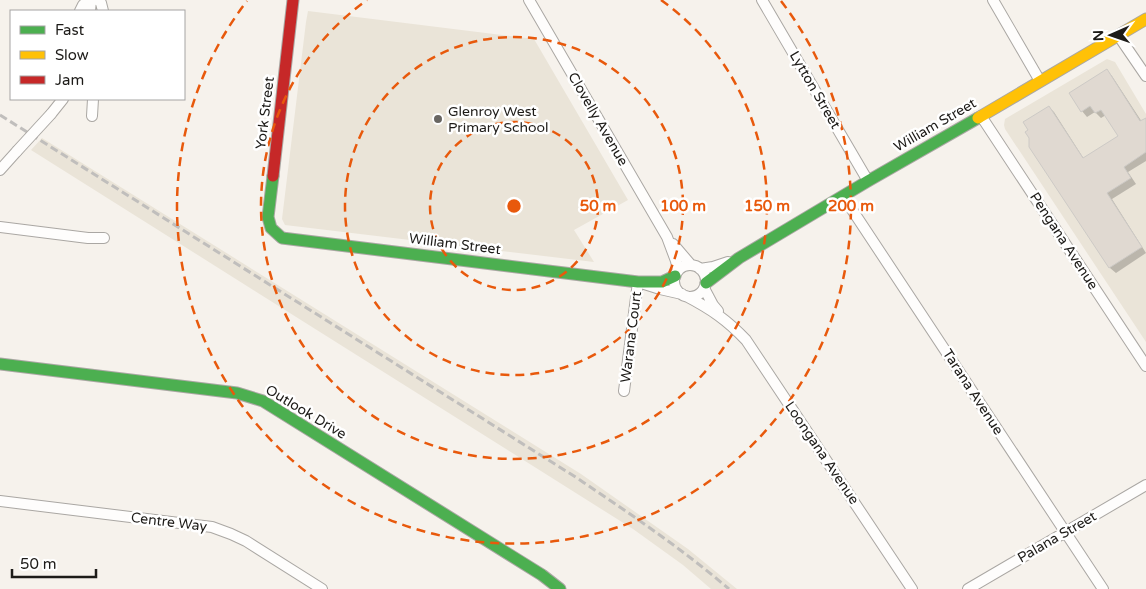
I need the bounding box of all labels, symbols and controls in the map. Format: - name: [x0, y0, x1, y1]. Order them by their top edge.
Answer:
- legend: [10, 10, 185, 100]
- north arrow: [1086, 10, 1136, 60]
- text: Fast: [55, 21, 85, 39]
- text: N: [1090, 30, 1107, 41]
- text: Slow: [55, 46, 89, 64]
- street label: Lytton Street: [786, 48, 844, 133]
- street label: Clovelly Avenue: [564, 69, 632, 169]
- text: Jam: [55, 71, 84, 89]
- street label: York Street: [252, 75, 278, 150]
- street label: William Street: [891, 94, 980, 155]
- place label: Glenroy West Primary School: [448, 103, 549, 136]
- marker: Glenroy West Primary School: [432, 113, 444, 125]
- street label: Pengana Avenue: [1026, 189, 1102, 293]
- centre of rings: [505, 197, 523, 215]
- text: 50 m: [580, 197, 616, 215]
- text: 100 m: [660, 197, 706, 215]
- text: 150 m: [744, 197, 790, 215]
- text: 200 m: [828, 197, 874, 215]
- street label: William Street: [408, 230, 502, 258]
- street label: Warana Court: [617, 290, 645, 384]
- street label: Tarana Avenue: [939, 346, 1007, 438]
- street label: Outlook Drive: [262, 381, 350, 443]
- street label: Loongana Avenue: [781, 398, 863, 508]
- street label: Palana Street: [1015, 507, 1100, 566]
- street label: Centre Way: [130, 509, 209, 535]
- scale bar: [12, 546, 96, 578]
- text: 50 m: [20, 555, 57, 573]

